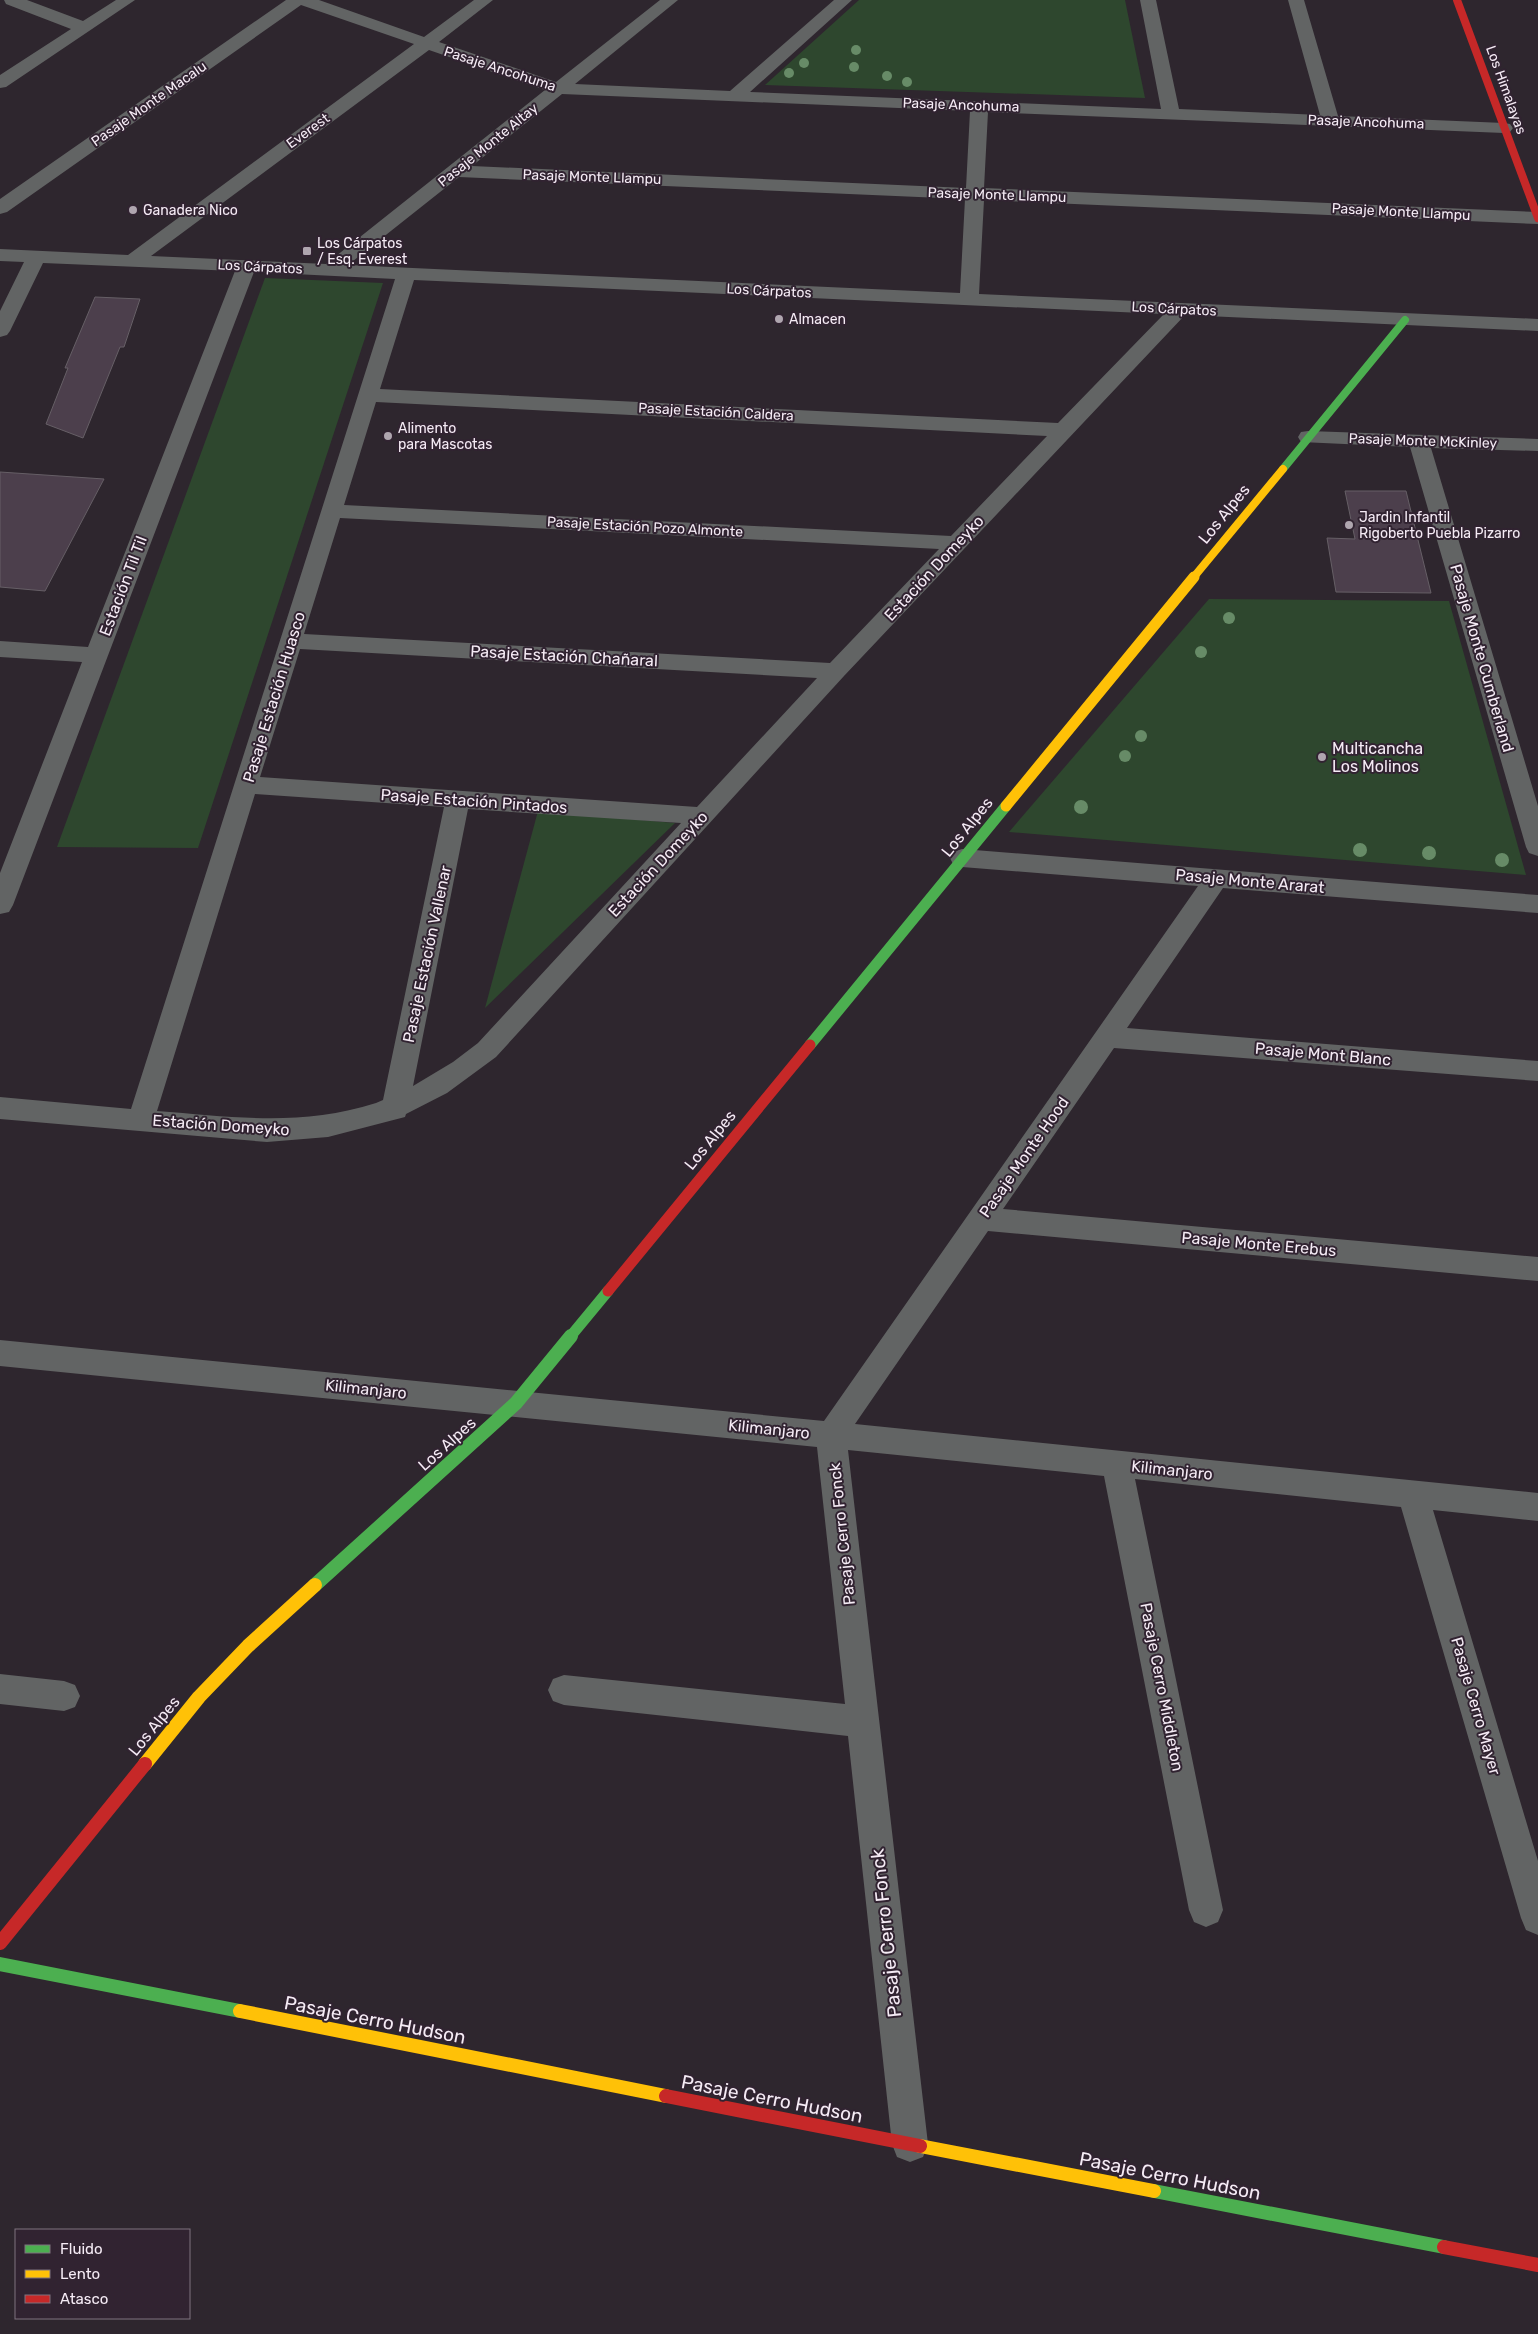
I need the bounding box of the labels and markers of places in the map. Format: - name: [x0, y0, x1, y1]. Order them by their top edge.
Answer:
- place label: Ganadera Nico: [143, 202, 238, 219]
- marker: Ganadera Nico: [127, 204, 139, 216]
- place label: Los Cárpatos / Esq. Everest: [317, 235, 408, 268]
- marker: Los Cárpatos / Esq. Everest: [301, 245, 313, 257]
- place label: Almacen: [789, 311, 846, 328]
- marker: Almacen: [773, 313, 785, 325]
- place label: Alimento para Mascotas: [398, 420, 492, 453]
- marker: Alimento para Mascotas: [382, 430, 394, 442]
- place label: Jardin Infantil Rigoberto Puebla Pizarro: [1359, 509, 1520, 542]
- marker: Jardin Infantil Rigoberto Puebla Pizarro: [1343, 519, 1355, 531]
- place label: Multicancha Los Molinos: [1332, 739, 1423, 776]
- marker: Multicancha Los Molinos: [1316, 751, 1328, 763]

